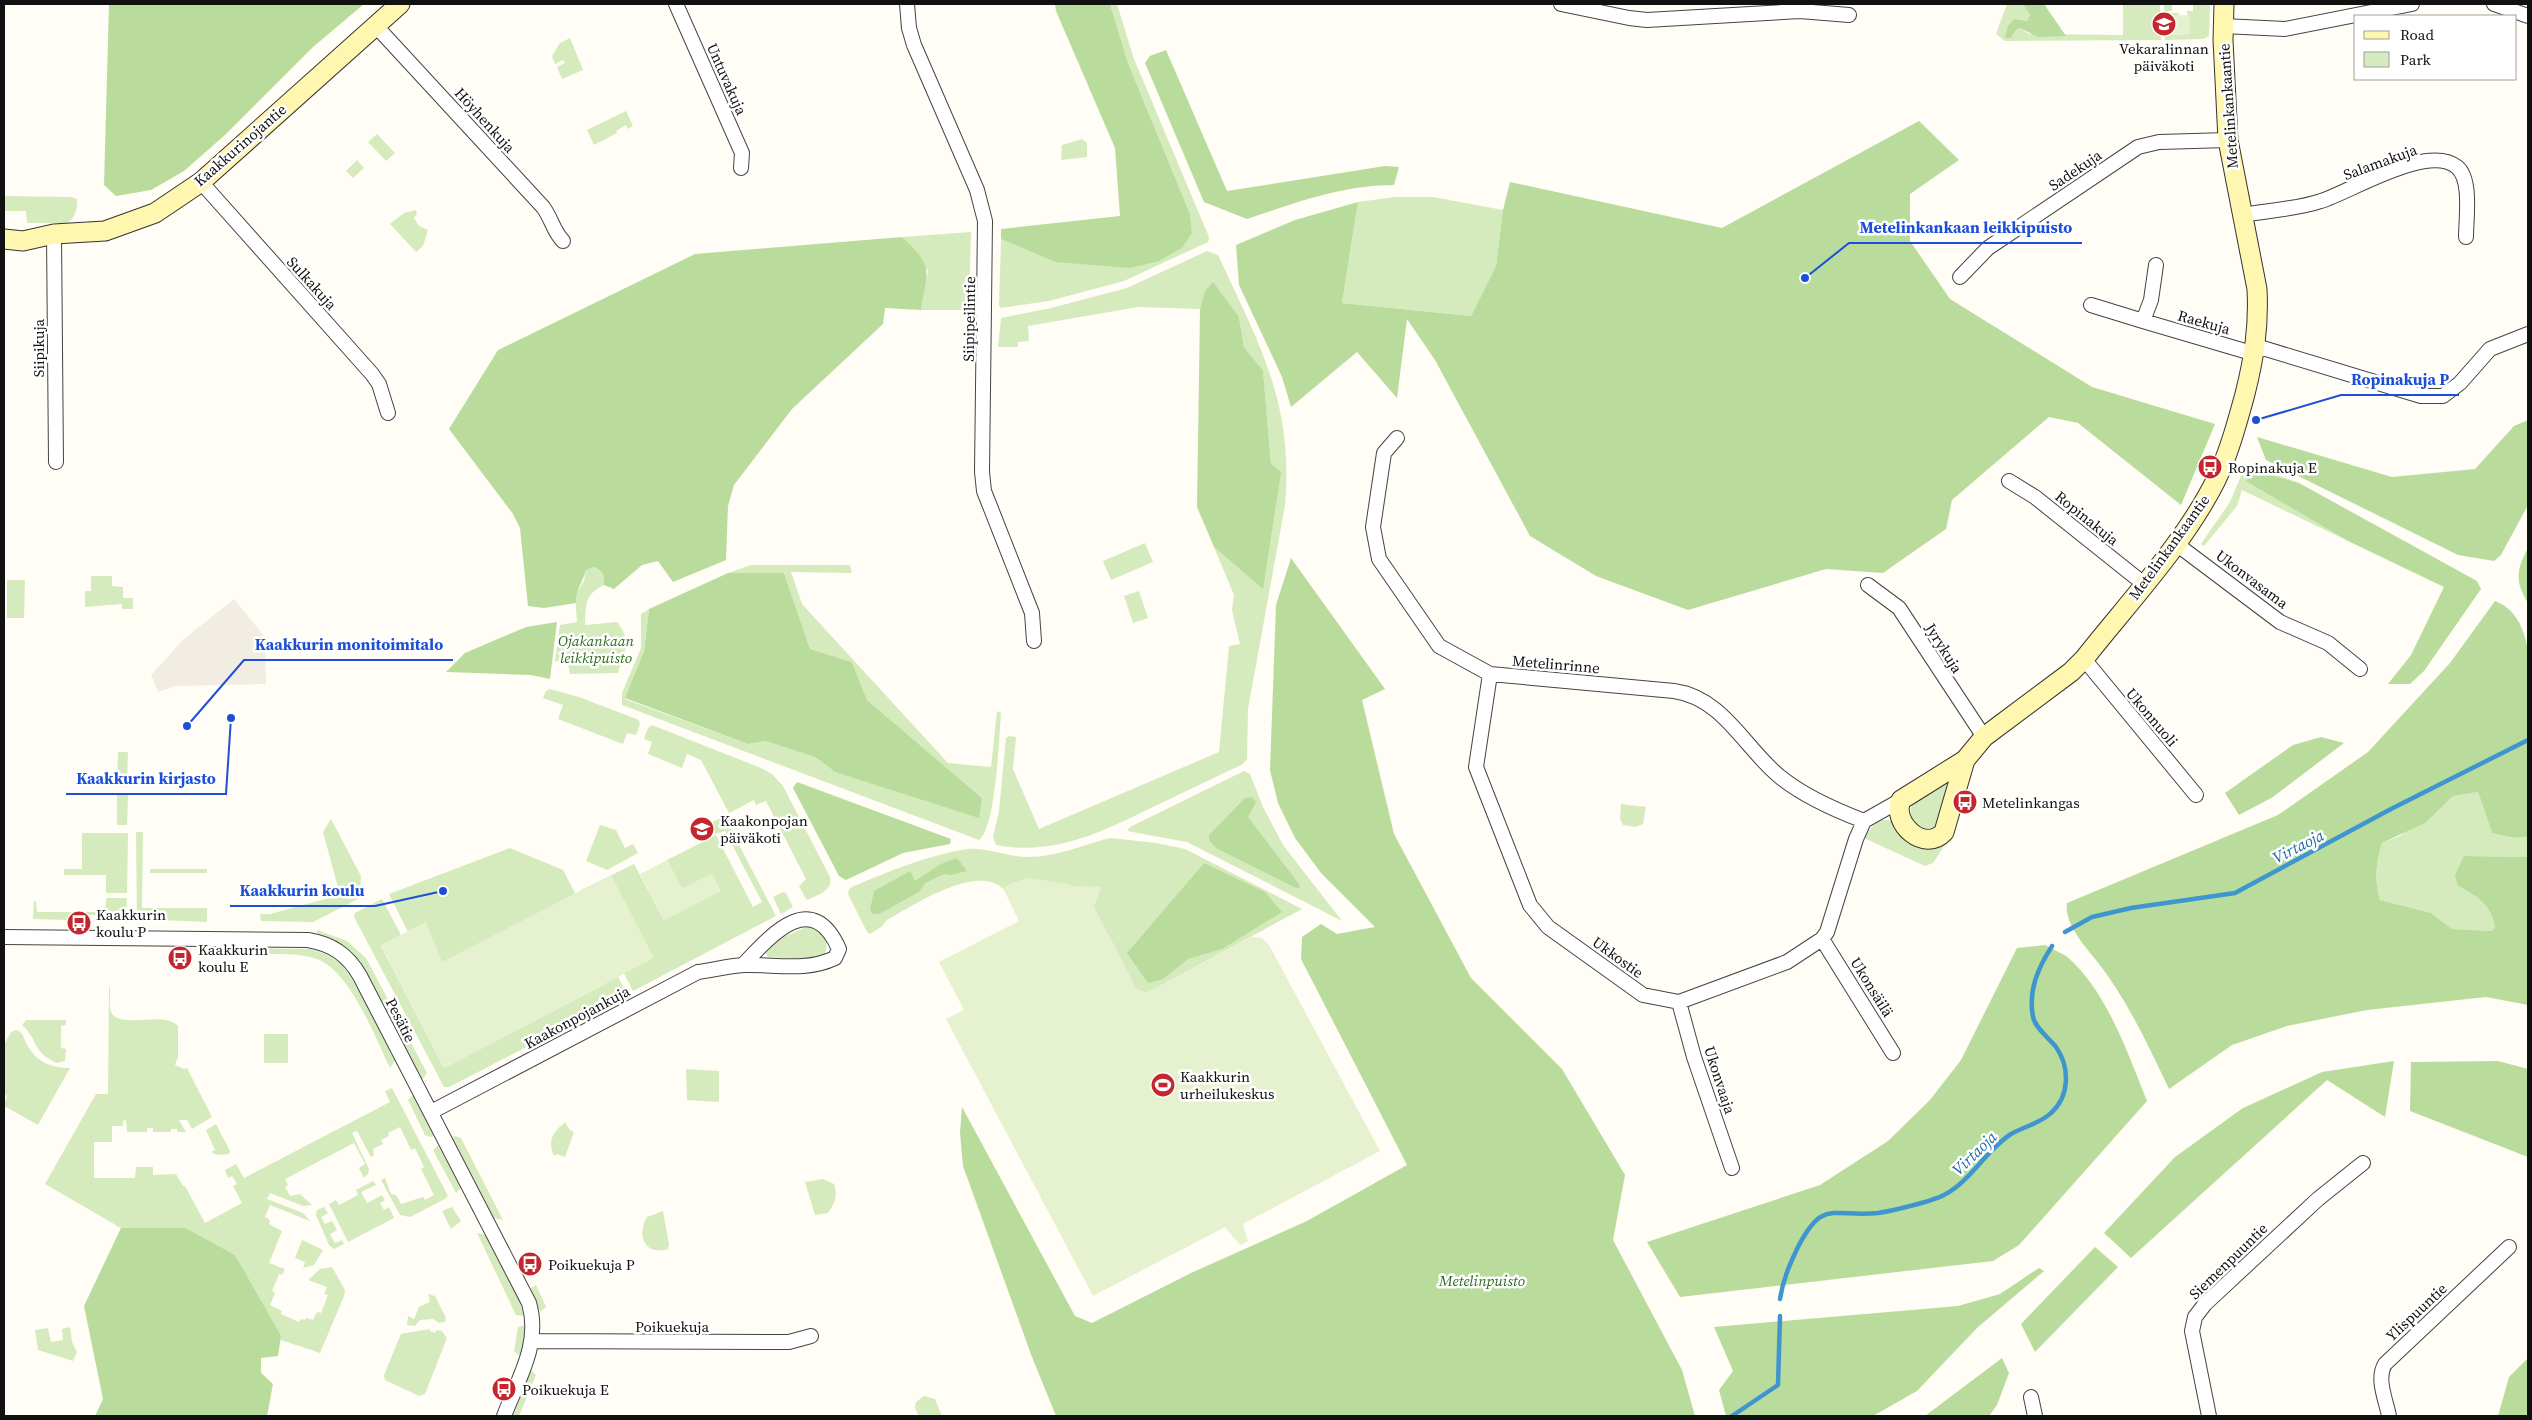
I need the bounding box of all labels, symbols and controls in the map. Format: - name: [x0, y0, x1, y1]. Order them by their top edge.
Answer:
- school or university icon: Vekaralinnan päiväkoti: [2151, 11, 2177, 37]
- legend: [2354, 15, 2517, 80]
- text: Road: [2400, 24, 2434, 45]
- place label: Vekaralinnan päiväkoti: [2119, 38, 2209, 76]
- street label: Untuvakuja: [702, 40, 752, 119]
- street label: Metelinkankaantie: [2213, 42, 2243, 169]
- text: Park: [2400, 49, 2432, 70]
- street label: Höyhenkuja: [450, 83, 520, 158]
- street label: Kaakkurinojantie: [189, 99, 291, 191]
- street label: Salamakuja: [2340, 139, 2420, 185]
- street label: Sadekuja: [2044, 144, 2106, 195]
- callout: Metelinkankaan leikkipuisto: [1849, 212, 2082, 243]
- text: Metelinkankaan leikkipuisto: [1860, 216, 2072, 238]
- street label: Sulkakuja: [282, 252, 342, 315]
- street label: Siipipeilintie: [958, 276, 980, 362]
- street label: Raekuja: [2175, 305, 2233, 340]
- street label: Siipikuja: [28, 318, 49, 377]
- callout: Ropinakuja P: [2341, 364, 2459, 395]
- text: Ropinakuja P: [2351, 368, 2449, 390]
- bus stop icon: Ropinakuja E: [2197, 454, 2223, 480]
- place label: Ropinakuja E: [2228, 457, 2317, 478]
- street label: Ropinakuja: [2051, 486, 2124, 550]
- street label: Metelinkankaantie: [2124, 490, 2215, 604]
- street label: Ukonvasama: [2211, 545, 2293, 613]
- street label: Jyrykuja: [1920, 618, 1968, 677]
- callout: Kaakkurin monitoimitalo: [244, 629, 453, 660]
- park label: Ojakankaan leikkipuisto: [558, 630, 635, 668]
- text: Kaakkurin monitoimitalo: [255, 633, 443, 655]
- street label: Metelinrinne: [1511, 650, 1601, 678]
- street label: Ukonnuoli: [2121, 683, 2183, 751]
- callout: Kaakkurin kirjasto: [66, 763, 226, 794]
- text: Kaakkurin kirjasto: [76, 767, 216, 789]
- bus stop icon: Metelinkangas: [1952, 789, 1978, 815]
- place label: Metelinkangas: [1982, 792, 2080, 813]
- place label: Kaakonpojan päiväkoti: [720, 810, 808, 848]
- school or university icon: Kaakonpojan päiväkoti: [689, 816, 715, 842]
- water label: Virtaoja: [2269, 823, 2328, 868]
- callout: Kaakkurin koulu: [230, 875, 375, 906]
- text: Kaakkurin koulu: [239, 879, 365, 901]
- place label: Kaakkurin koulu P: [96, 904, 166, 942]
- bus stop icon: Kaakkurin koulu P: [66, 910, 92, 936]
- street label: Ukkostie: [1588, 931, 1648, 983]
- place label: Kaakkurin koulu E: [198, 939, 268, 977]
- bus stop icon: Kaakkurin koulu E: [167, 945, 193, 971]
- street label: Ukonsäilä: [1845, 953, 1899, 1021]
- street label: Kaakonpojankuja: [521, 980, 634, 1054]
- street label: Pesätie: [381, 994, 421, 1046]
- street label: Ukonvaaja: [1699, 1043, 1741, 1117]
- place label: Kaakkurin urheilukeskus: [1180, 1066, 1275, 1104]
- sports icon: Kaakkurin urheilukeskus: [1150, 1072, 1176, 1098]
- water label: Virtaoja: [1947, 1126, 2002, 1180]
- street label: Siemenpuuntie: [2184, 1218, 2272, 1304]
- bus stop icon: Poikuekuja P: [517, 1251, 543, 1277]
- place label: Poikuekuja P: [548, 1254, 635, 1275]
- park label: Metelinpuisto: [1438, 1270, 1525, 1291]
- street label: Ylispuuntie: [2381, 1278, 2452, 1346]
- street label: Poikuekuja: [635, 1316, 709, 1337]
- bus stop icon: Poikuekuja E: [491, 1376, 517, 1402]
- place label: Poikuekuja E: [522, 1379, 609, 1400]

